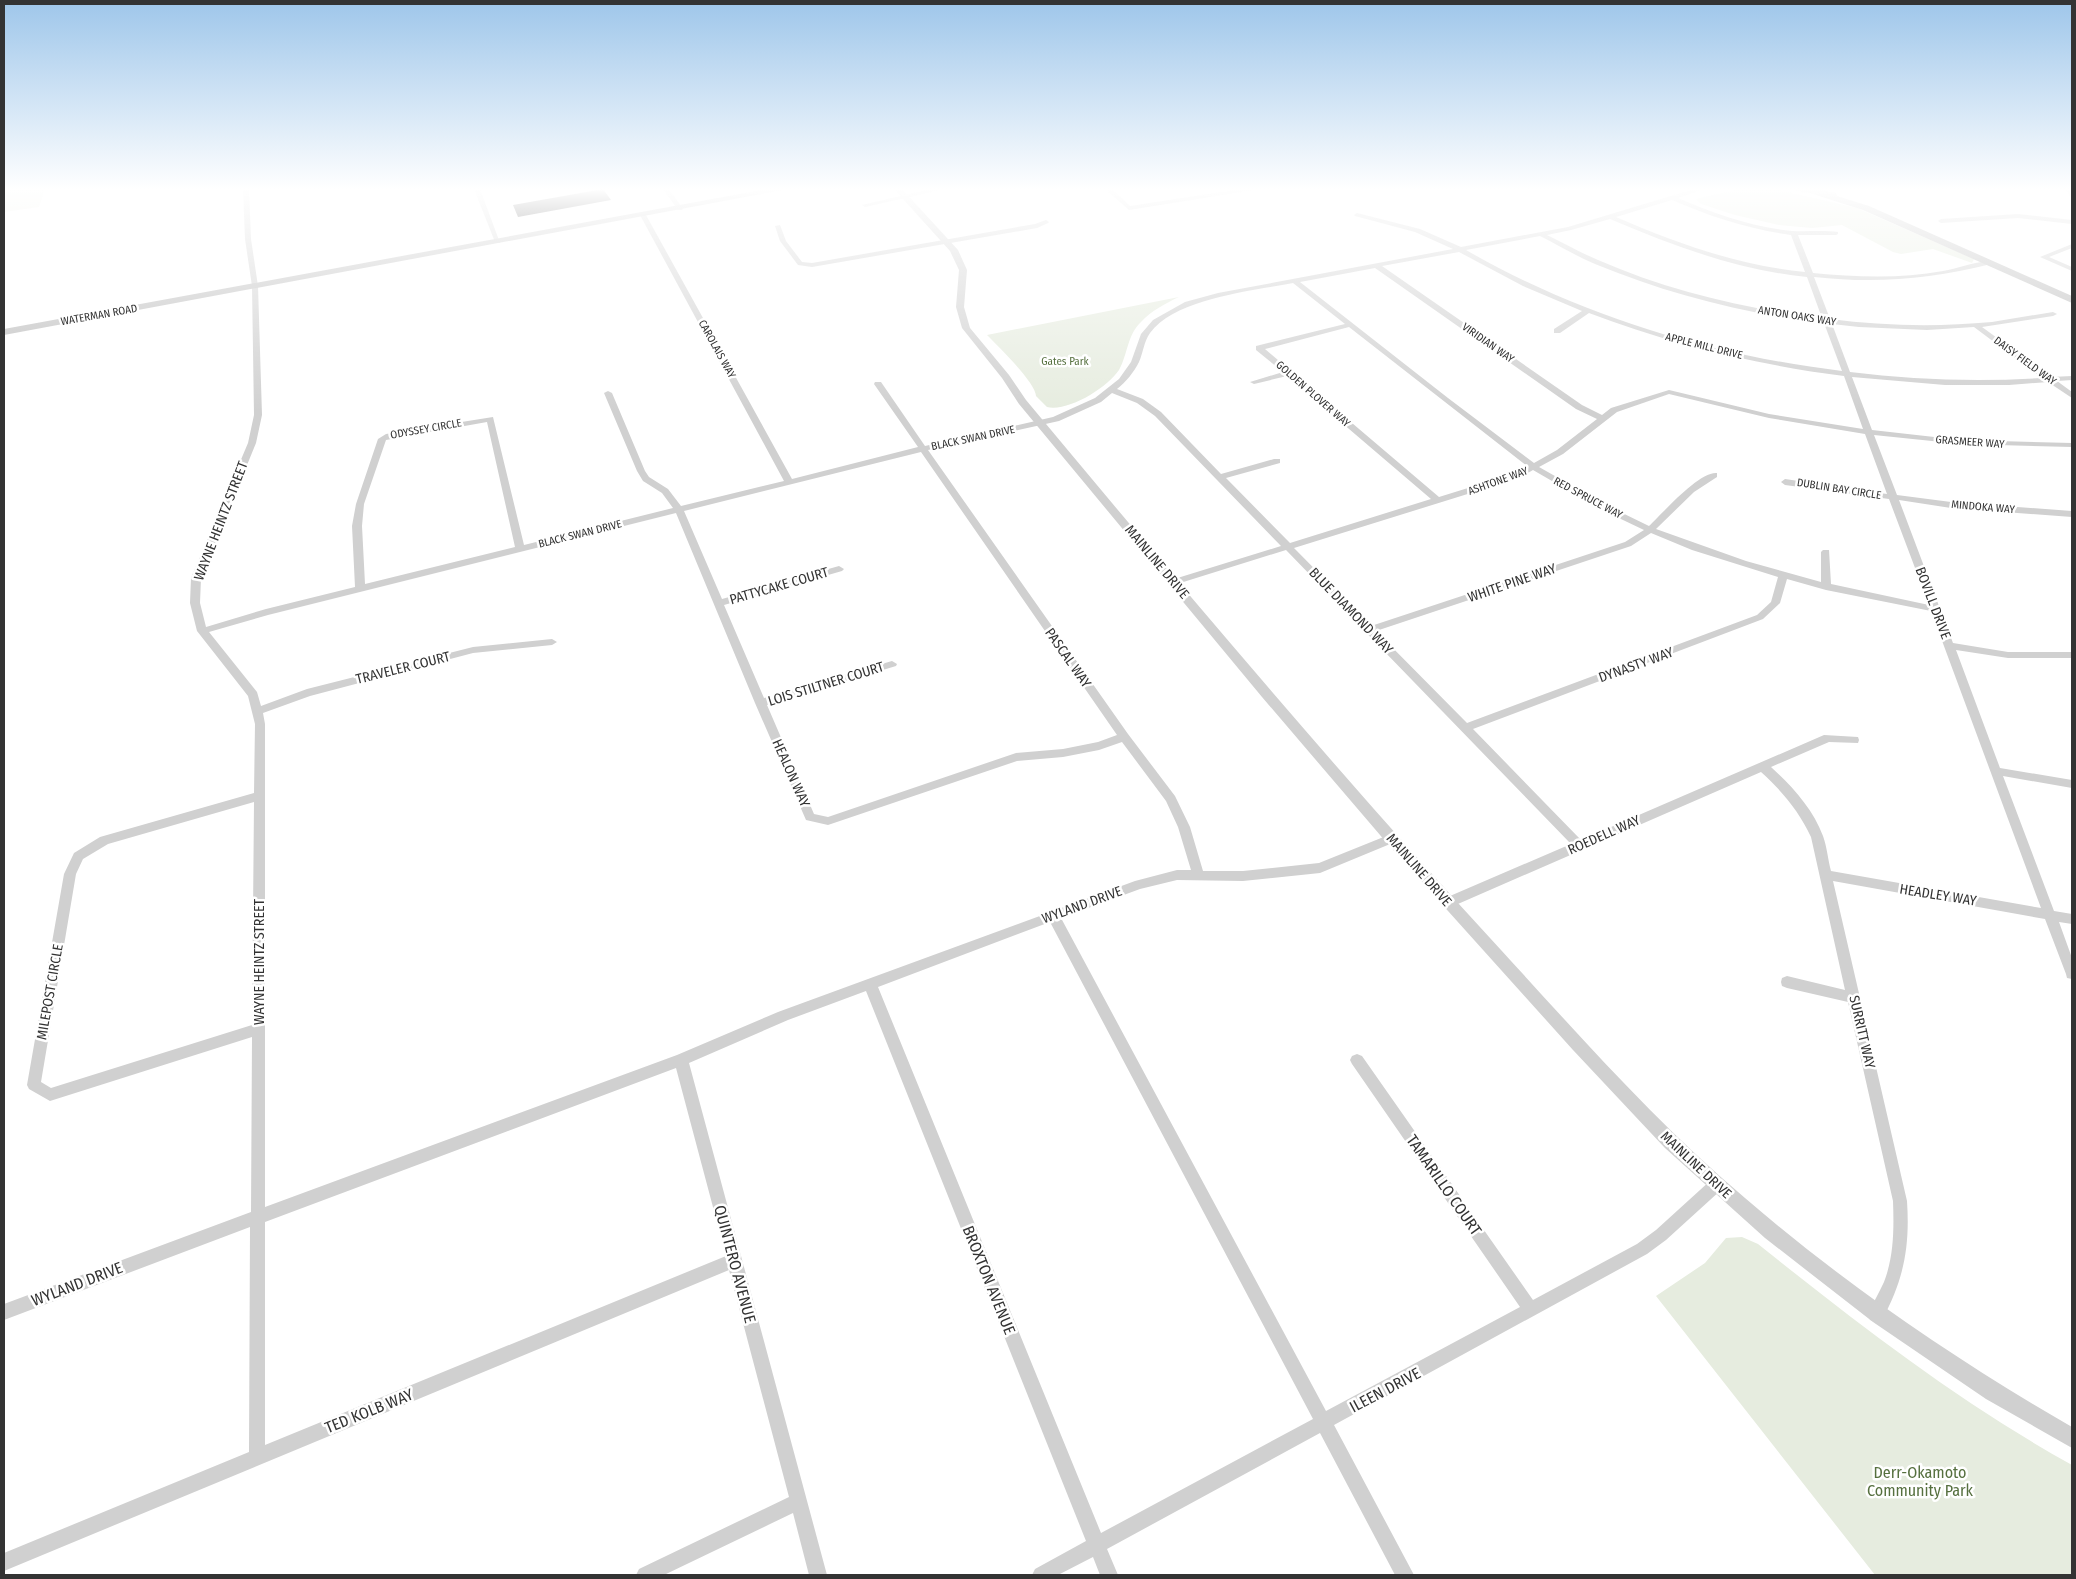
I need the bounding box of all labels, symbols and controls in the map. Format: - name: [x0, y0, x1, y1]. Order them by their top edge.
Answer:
- street label: WATERMAN ROAD: [60, 302, 138, 328]
- street label: ANTON OAKS WAY: [1757, 303, 1837, 329]
- street label: CAROLAIS WAY: [696, 318, 739, 381]
- street label: VIRIDIAN WAY: [1459, 320, 1517, 366]
- street label: APPLE MILL DRIVE: [1664, 330, 1744, 362]
- street label: DAISY FIELD WAY: [1991, 334, 2059, 388]
- park label: Gates Park: [1041, 355, 1090, 368]
- street label: GOLDEN PLOVER WAY: [1273, 358, 1353, 430]
- street label: ODYSSEY CIRCLE: [389, 416, 463, 442]
- street label: BLACK SWAN DRIVE: [930, 423, 1016, 453]
- street label: GRASMEER WAY: [1935, 433, 2005, 451]
- street label: WAYNE HEINTZ STREET: [190, 459, 252, 583]
- street label: ASHTONE WAY: [1466, 464, 1530, 498]
- street label: RED SPRUCE WAY: [1551, 474, 1625, 522]
- street label: DUBLIN BAY CIRCLE: [1796, 476, 1882, 502]
- street label: MINDOKA WAY: [1951, 498, 2016, 516]
- street label: BLACK SWAN DRIVE: [537, 517, 623, 551]
- street label: MAINLINE DRIVE: [1121, 522, 1193, 603]
- street label: WHITE PINE WAY: [1466, 560, 1558, 606]
- street label: PATTYCAKE COURT: [728, 564, 831, 608]
- street label: BLUE DIAMOND WAY: [1305, 564, 1397, 658]
- street label: BOVILL DRIVE: [1911, 564, 1955, 642]
- street label: PASCAL WAY: [1041, 625, 1095, 691]
- street label: DYNASTY WAY: [1596, 644, 1676, 686]
- street label: TRAVELER COURT: [354, 648, 452, 688]
- street label: LOIS STILTNER COURT: [766, 658, 886, 710]
- street label: HEALON WAY: [768, 736, 814, 810]
- street label: ROEDELL WAY: [1565, 811, 1643, 859]
- street label: MAINLINE DRIVE: [1383, 830, 1455, 910]
- street label: HEADLEY WAY: [1898, 881, 1978, 909]
- street label: WYLAND DRIVE: [1040, 882, 1125, 927]
- street label: WAYNE HEINTZ STREET: [251, 898, 268, 1025]
- street label: MILEPOST CIRCLE: [33, 942, 67, 1041]
- street label: SURRITT WAY: [1845, 994, 1879, 1070]
- street label: MAINLINE DRIVE: [1657, 1128, 1735, 1202]
- street label: TAMARILLO COURT: [1402, 1131, 1486, 1239]
- street label: QUINTERO AVENUE: [710, 1203, 760, 1325]
- street label: BROXTON AVENUE: [959, 1223, 1019, 1337]
- street label: WYLAND DRIVE: [29, 1258, 125, 1310]
- street label: ILEEN DRIVE: [1346, 1363, 1424, 1417]
- street label: TED KOLB WAY: [322, 1385, 416, 1437]
- park label: Derr-Okamoto Community Park: [1867, 1463, 1974, 1500]

